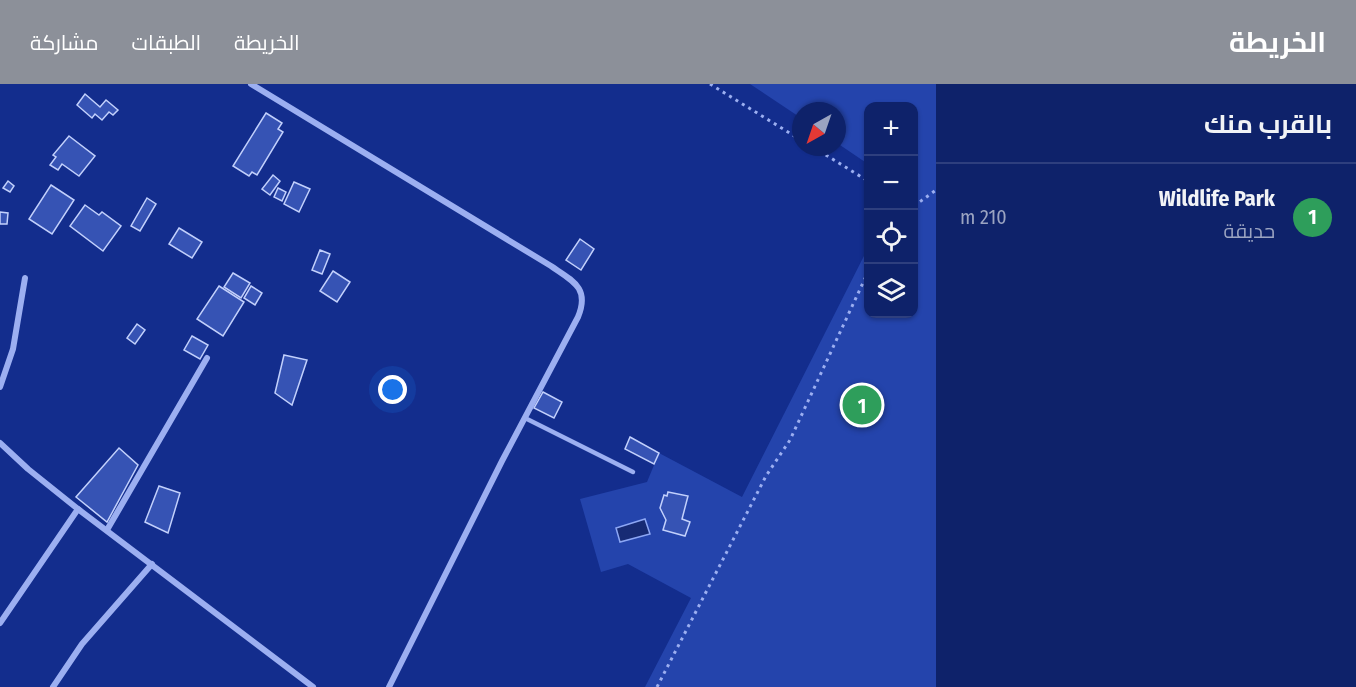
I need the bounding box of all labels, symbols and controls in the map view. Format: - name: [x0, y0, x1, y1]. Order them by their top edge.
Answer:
- text: الخريطة: [1229, 26, 1326, 59]
- text: مشاركة: [30, 30, 99, 56]
- text: الطبقات: [132, 30, 201, 56]
- text: الخريطة: [234, 30, 300, 56]
- north arrow: [792, 102, 846, 156]
- map controls: [864, 102, 918, 318]
- button: +: [864, 102, 918, 156]
- text: بالقرب منك: [1204, 109, 1332, 140]
- button: −: [864, 156, 918, 210]
- text: Wildlife Park: [1159, 185, 1275, 212]
- text: 210 m: [960, 205, 1007, 229]
- text: 1: [1308, 205, 1317, 229]
- button: locate: [864, 210, 918, 264]
- text: حديقة: [1224, 219, 1275, 243]
- button: layers: [864, 264, 918, 318]
- your location: [378, 375, 407, 404]
- pin: 1: [842, 382, 882, 428]

